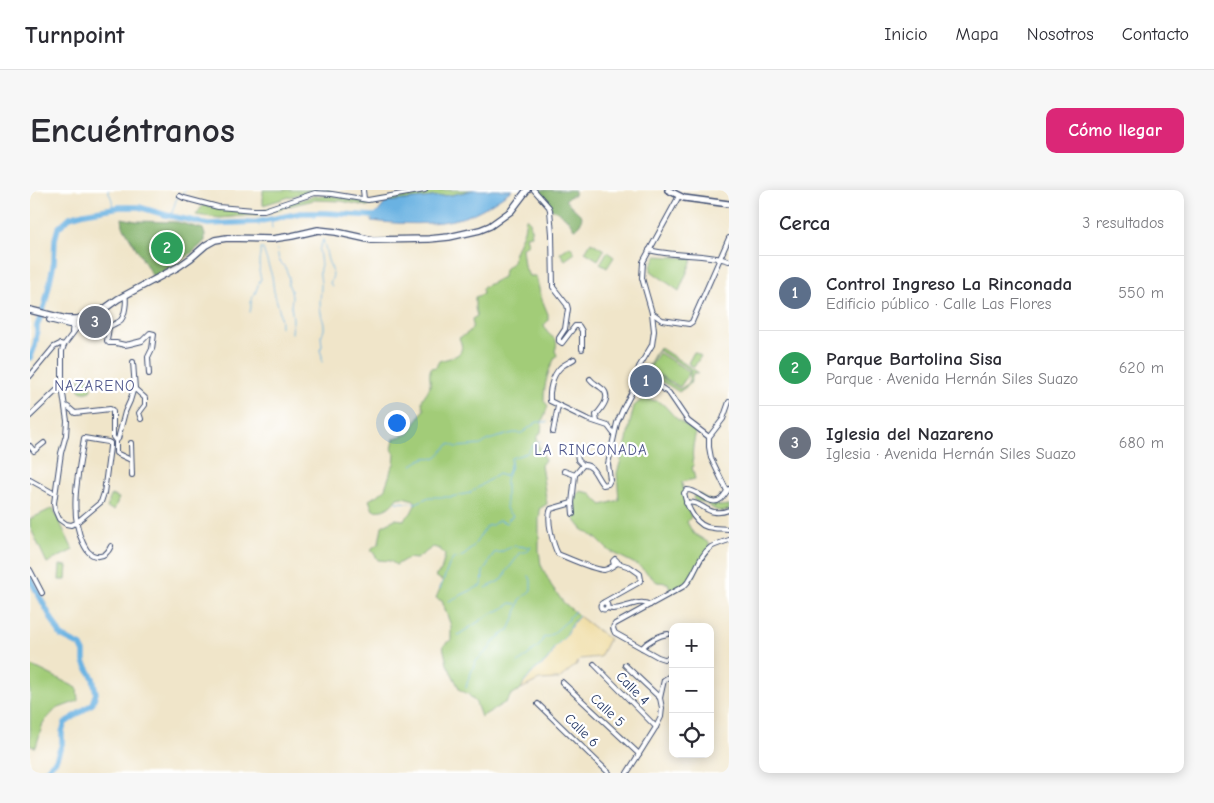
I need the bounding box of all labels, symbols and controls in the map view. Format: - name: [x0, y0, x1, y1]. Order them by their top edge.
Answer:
- text: Turnpoint: [25, 21, 124, 49]
- text: Inicio: [884, 24, 928, 45]
- text: Mapa: [956, 24, 999, 45]
- text: Nosotros: [1027, 24, 1094, 45]
- text: Contacto: [1122, 24, 1189, 45]
- button: Cómo llegar: [1046, 108, 1184, 153]
- text: Encuéntranos: [30, 110, 235, 151]
- text: Cerca: [779, 211, 830, 235]
- text: 3 resultados: [1082, 214, 1164, 232]
- pin: 2: [151, 229, 183, 267]
- text: Control Ingreso La Rinconada: [826, 273, 1072, 295]
- text: 1: [792, 284, 798, 302]
- text: 550 m: [1118, 284, 1164, 302]
- text: Edificio público · Calle Las Flores: [826, 295, 1051, 313]
- pin: 3: [79, 303, 111, 341]
- text: Parque Bartolina Sisa: [826, 348, 1002, 370]
- text: 2: [791, 359, 799, 377]
- text: 620 m: [1119, 359, 1164, 377]
- pin: 1: [630, 362, 662, 400]
- text: Parque · Avenida Hernán Siles Suazo: [826, 370, 1078, 388]
- district label: NAZARENO: [54, 377, 136, 395]
- your location: [384, 410, 410, 436]
- text: Iglesia del Nazareno: [826, 423, 994, 445]
- text: 3: [791, 434, 799, 452]
- text: 680 m: [1119, 434, 1164, 452]
- district label: LA RINCONADA: [534, 441, 648, 459]
- text: Iglesia · Avenida Hernán Siles Suazo: [826, 445, 1076, 463]
- map controls: [669, 623, 714, 758]
- button: +: [669, 623, 714, 668]
- street label: Calle 4: [612, 668, 653, 709]
- button: −: [669, 668, 714, 713]
- street label: Calle 5: [587, 690, 629, 731]
- street label: Calle 6: [561, 710, 602, 751]
- button: locate: [669, 713, 714, 758]

